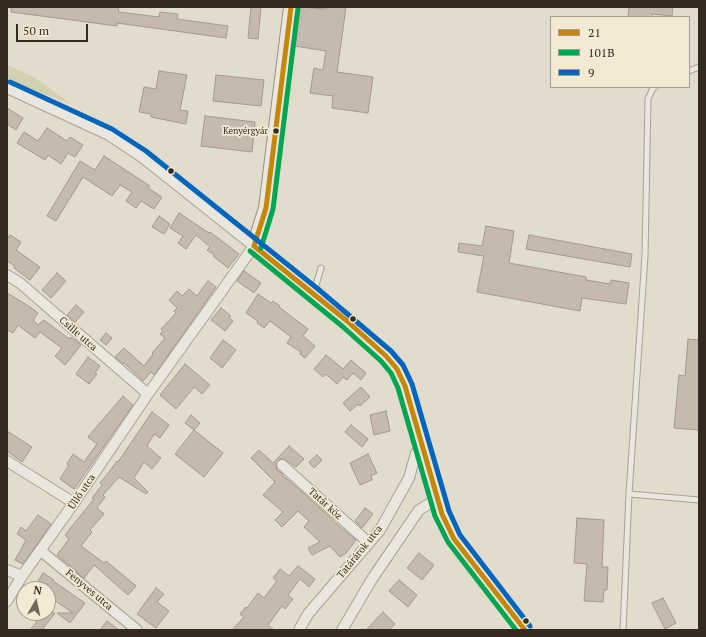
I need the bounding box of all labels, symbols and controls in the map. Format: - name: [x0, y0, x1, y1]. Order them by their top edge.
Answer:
- scale bar: [18, 16, 90, 42]
- legend: [550, 16, 690, 88]
- text: 50 m: [23, 23, 49, 38]
- text: 21: [588, 25, 601, 40]
- text: 101B: [588, 45, 615, 60]
- text: 9: [588, 65, 594, 80]
- place label: Kenyérgyár: [223, 126, 268, 136]
- marker: Kenyérgyár: [271, 126, 281, 136]
- unlabelled marker: [166, 166, 176, 176]
- street label: Csille utca: [57, 314, 99, 354]
- unlabelled marker: [348, 314, 358, 324]
- street label: Üllő utca: [66, 472, 98, 512]
- street label: Tatár köz: [306, 486, 344, 522]
- street label: Tatárárok utca: [335, 523, 385, 581]
- street label: Fenyves utca: [63, 567, 115, 613]
- north arrow: [16, 581, 56, 621]
- text: N: [33, 583, 43, 598]
- unlabelled marker: [521, 616, 531, 626]

